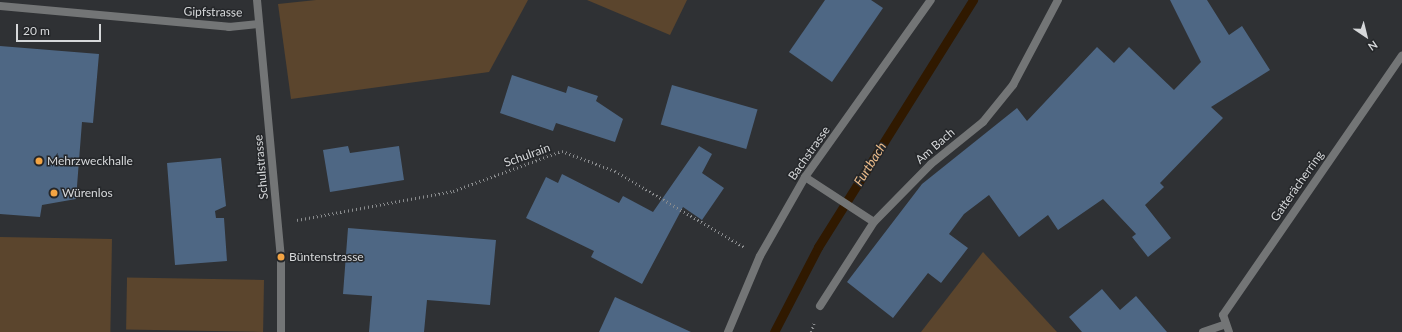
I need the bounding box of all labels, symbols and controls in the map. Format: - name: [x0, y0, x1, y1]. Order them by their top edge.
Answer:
- street label: Gipfstrasse: [183, 4, 243, 20]
- scale bar: [18, 16, 103, 42]
- north arrow: [1346, 16, 1386, 56]
- text: 20 m: [23, 23, 50, 38]
- text: N: [1366, 38, 1380, 54]
- street label: Bachstrasse: [785, 123, 833, 183]
- street label: Am Bach: [913, 125, 957, 167]
- street label: Schulstrasse: [251, 134, 271, 200]
- water label: Furtbach: [851, 139, 889, 189]
- street label: Schulrain: [502, 140, 552, 170]
- street label: Gatterächerring: [1267, 148, 1327, 224]
- place label: Mehrzweckhalle: [47, 154, 133, 168]
- marker: Mehrzweckhalle: [34, 156, 44, 166]
- place label: Würenlos: [62, 186, 113, 200]
- marker: Würenlos: [49, 188, 59, 198]
- place label: Büntenstrasse: [289, 250, 364, 264]
- marker: Büntenstrasse: [276, 252, 286, 262]

